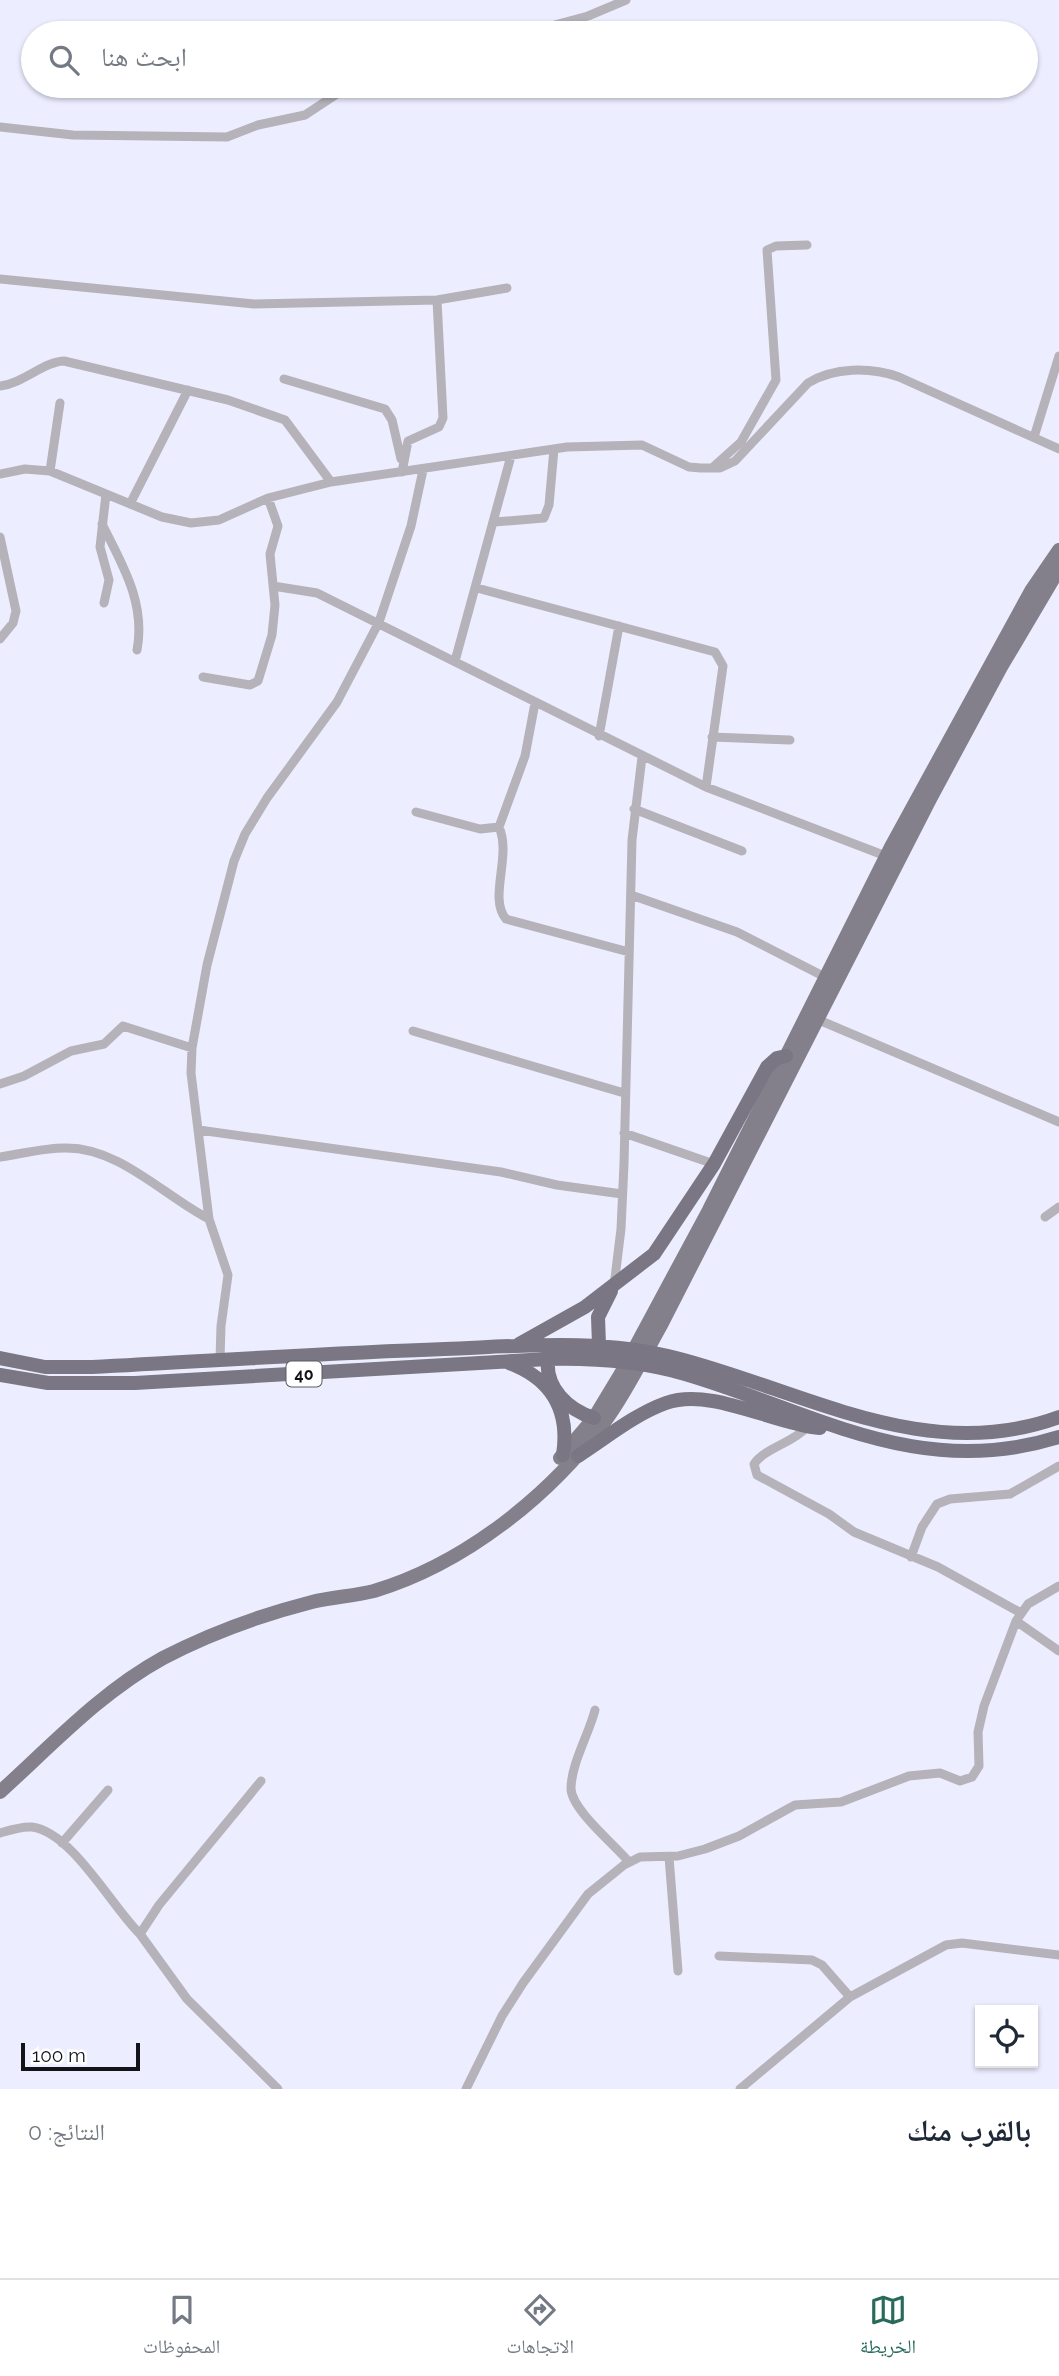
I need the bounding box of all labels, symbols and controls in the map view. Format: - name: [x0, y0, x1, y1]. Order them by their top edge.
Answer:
- search box: [21, 21, 1038, 98]
- icon: search: [45, 41, 83, 79]
- text: ابحث هنا: [101, 42, 187, 72]
- road number: 40: [286, 1362, 322, 1386]
- map controls: [975, 2005, 1038, 2068]
- button: locate: [975, 2005, 1038, 2068]
- scale bar: [21, 2040, 140, 2072]
- text: 100 m: [32, 2044, 86, 2066]
- text: بالقرب منك: [907, 2113, 1031, 2148]
- text: النتائج: 0: [28, 2118, 105, 2145]
- tab: المحفوظات: [143, 2291, 220, 2365]
- tab: الاتجاهات: [506, 2291, 574, 2365]
- tab: الخريطة: [860, 2291, 916, 2365]

